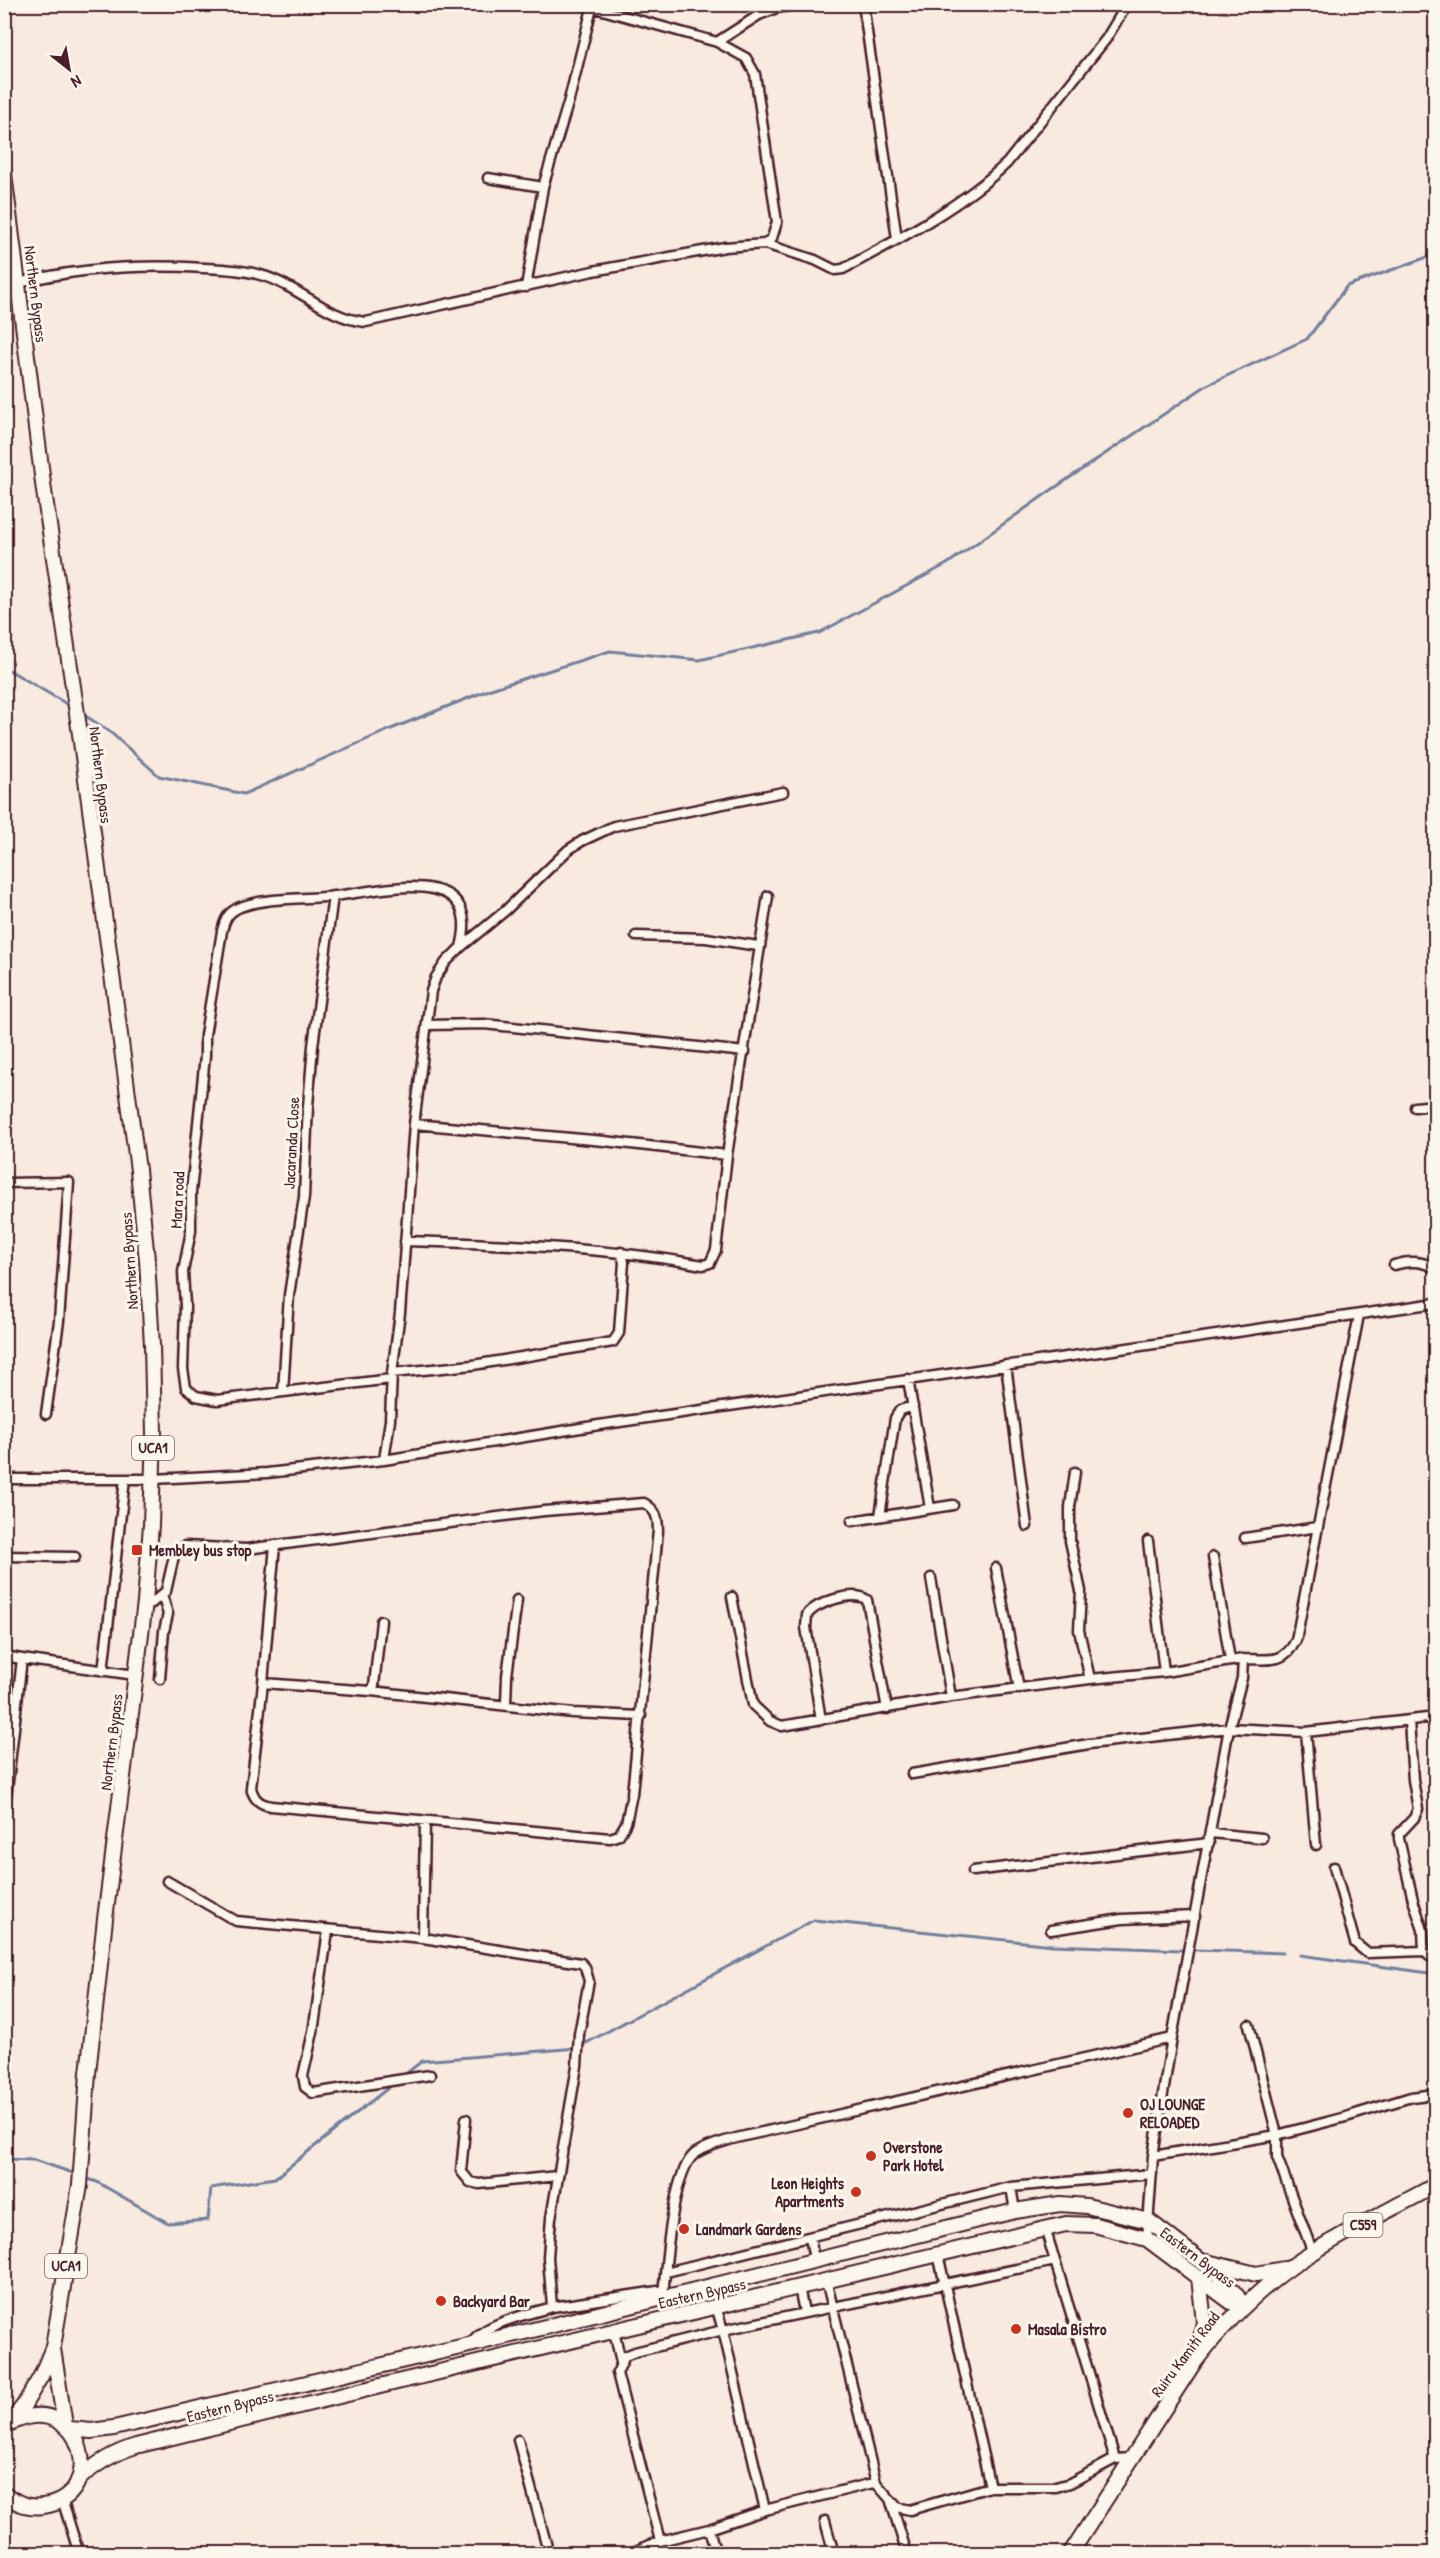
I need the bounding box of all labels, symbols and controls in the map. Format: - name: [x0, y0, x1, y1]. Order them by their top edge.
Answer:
- north arrow: [39, 39, 99, 99]
- text: N: [67, 70, 86, 94]
- street label: Northern Bypass: [19, 244, 53, 344]
- street label: Northern Bypass: [84, 725, 118, 825]
- street label: Jacaranda Close: [278, 1096, 304, 1190]
- street label: Mara road: [165, 1171, 189, 1229]
- street label: Northern Bypass: [115, 1212, 143, 1310]
- road number: UCA1: [132, 1436, 174, 1460]
- place label: Membley bus stop: [149, 1539, 251, 1562]
- marker: Membley bus stop: [130, 1543, 144, 1557]
- street label: Northern Bypass: [94, 1692, 128, 1792]
- place label: OJ LOUNGE RELOADED: [1140, 2093, 1206, 2133]
- marker: OJ LOUNGE RELOADED: [1121, 2106, 1135, 2120]
- place label: Overstone Park Hotel: [883, 2136, 944, 2176]
- marker: Overstone Park Hotel: [864, 2149, 878, 2163]
- place label: Leon Heights Apartments: [771, 2172, 845, 2213]
- marker: Leon Heights Apartments: [849, 2185, 863, 2199]
- road number: C559: [1344, 2213, 1382, 2237]
- place label: Landmark Gardens: [696, 2218, 802, 2240]
- marker: Landmark Gardens: [677, 2222, 691, 2236]
- street label: Eastern Bypass: [1156, 2222, 1240, 2292]
- road number: UCA1: [45, 2254, 87, 2278]
- street label: Eastern Bypass: [656, 2272, 748, 2314]
- place label: Backyard Bar: [453, 2290, 531, 2313]
- marker: Backyard Bar: [434, 2294, 448, 2308]
- street label: Ruiru Kamiti Road: [1146, 2307, 1224, 2401]
- place label: Masala Bistro: [1028, 2318, 1107, 2340]
- marker: Masala Bistro: [1009, 2322, 1023, 2336]
- street label: Eastern Bypass: [184, 2385, 276, 2427]

